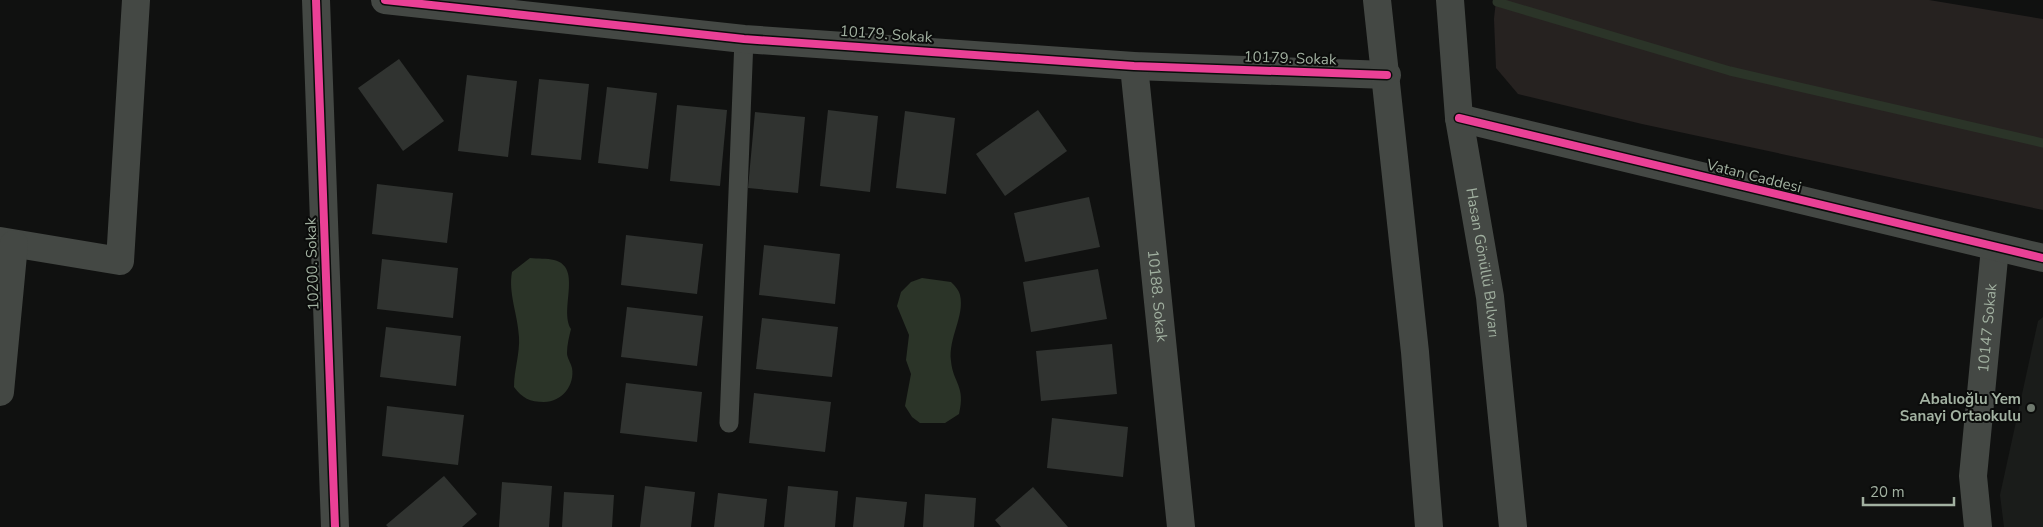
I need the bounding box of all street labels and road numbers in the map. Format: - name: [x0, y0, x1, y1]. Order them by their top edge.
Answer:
- street label: 10179. Sokak: [839, 21, 933, 47]
- street label: 10179. Sokak: [1243, 46, 1337, 70]
- street label: Vatan Caddesi: [1704, 154, 1803, 197]
- street label: Hasan Gönüllü Bulvarı: [1461, 186, 1504, 339]
- street label: 10200. Sokak: [300, 217, 324, 311]
- street label: 10188. Sokak: [1143, 249, 1172, 343]
- street label: 10147 Sokak: [1973, 282, 2002, 373]

